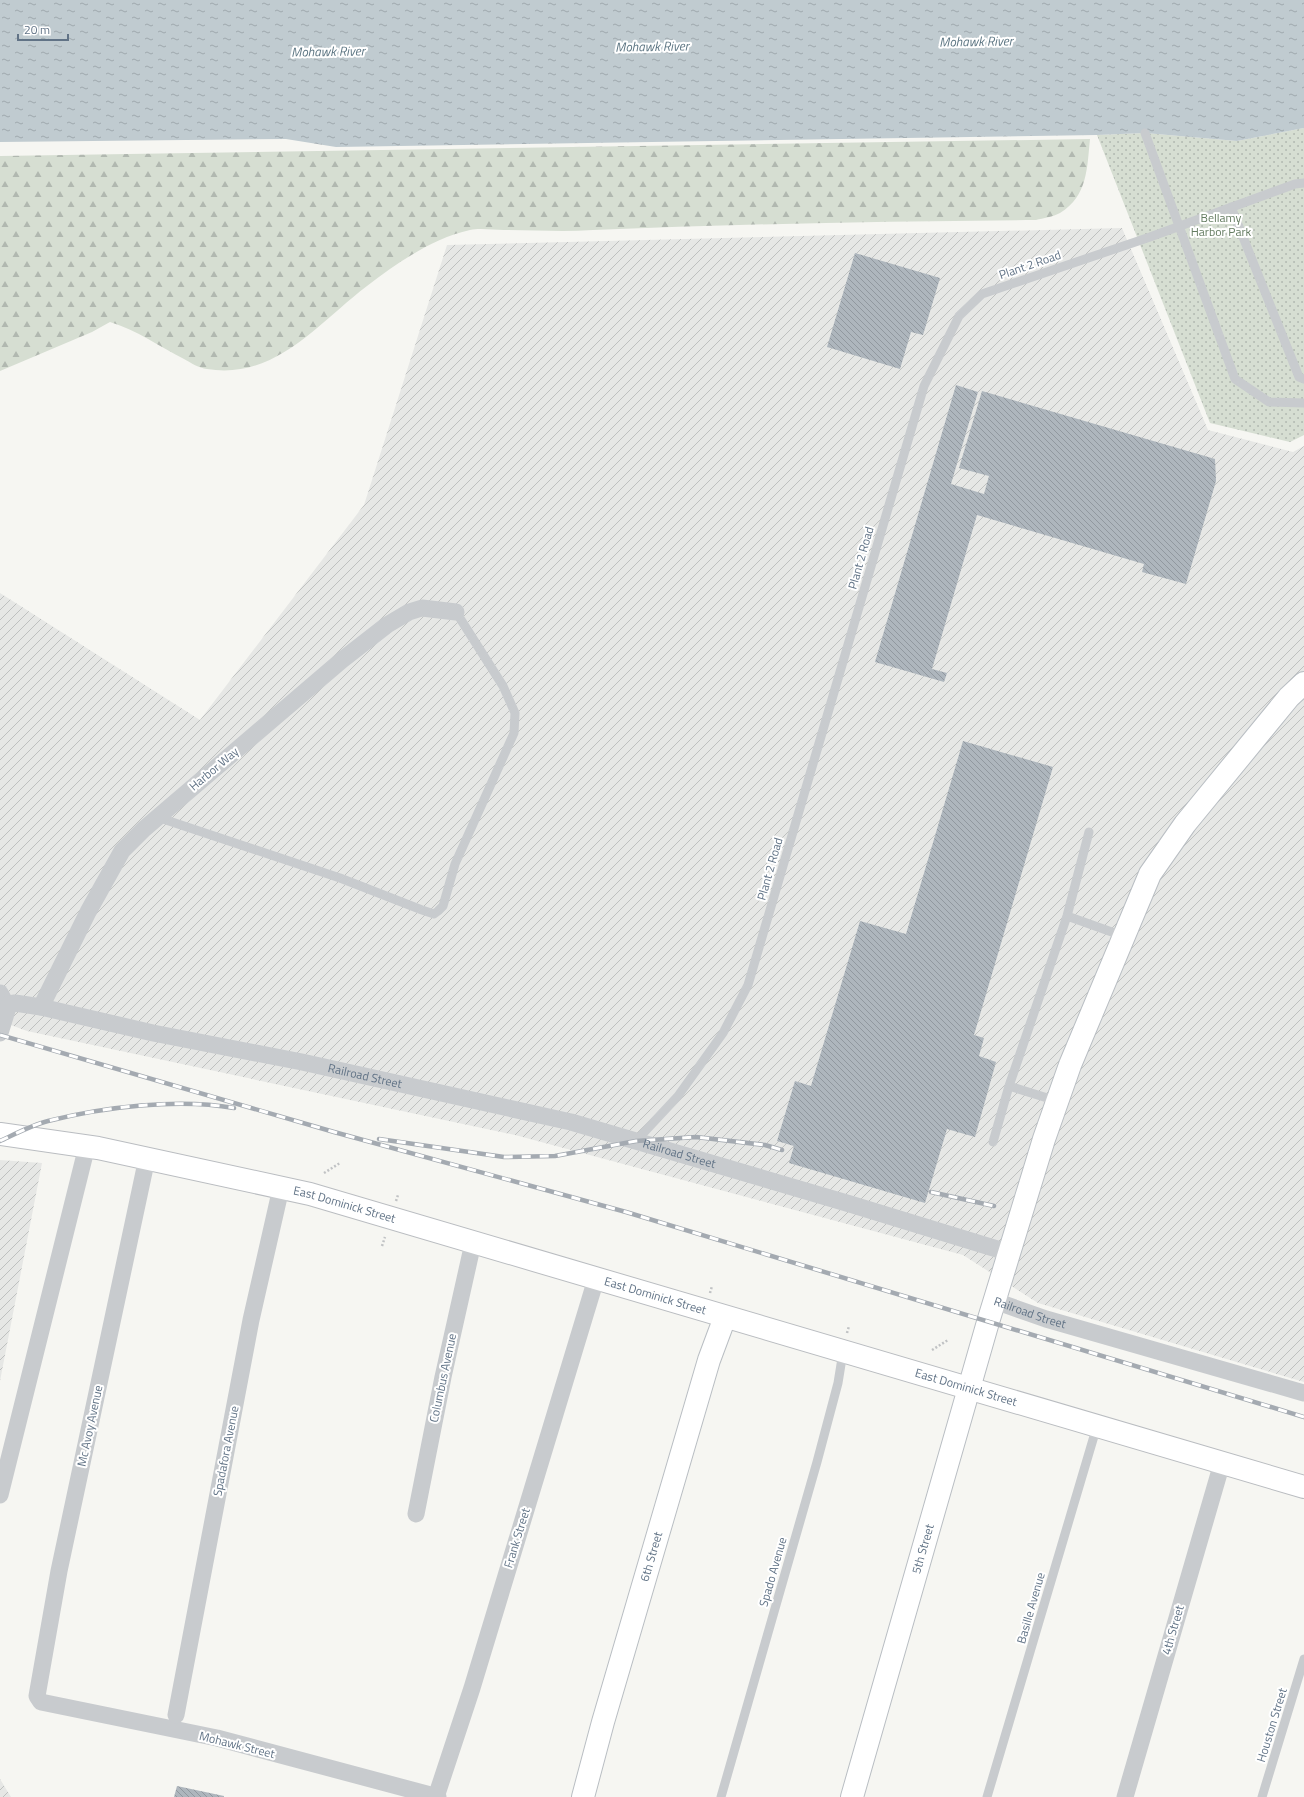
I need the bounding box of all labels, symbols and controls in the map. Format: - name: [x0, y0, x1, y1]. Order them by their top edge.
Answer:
- scale bar: [18, 16, 68, 42]
- text: 20 m: [24, 20, 50, 39]
- water label: Mohawk River: [939, 30, 1015, 52]
- water label: Mohawk River: [615, 35, 691, 57]
- water label: Mohawk River: [291, 40, 367, 62]
- park label: Bellamy Harbor Park: [1191, 208, 1252, 241]
- street label: Plant 2 Road: [996, 245, 1063, 284]
- street label: Plant 2 Road: [842, 524, 879, 591]
- street label: Harbor Way: [185, 742, 243, 795]
- street label: Plant 2 Road: [751, 835, 788, 902]
- street label: Railroad Street: [326, 1058, 405, 1093]
- street label: Railroad Street: [641, 1134, 719, 1173]
- street label: East Dominick Street: [292, 1181, 399, 1228]
- street label: East Dominick Street: [602, 1271, 710, 1320]
- street label: Railroad Street: [991, 1291, 1069, 1334]
- street label: Columbus Avenue: [424, 1332, 461, 1424]
- street label: East Dominick Street: [913, 1363, 1020, 1411]
- street label: Mc Avoy Avenue: [72, 1383, 107, 1468]
- street label: Spadafora Avenue: [207, 1404, 244, 1498]
- street label: Frank Street: [498, 1505, 535, 1570]
- street label: 5th Street: [906, 1521, 939, 1576]
- street label: 6th Street: [635, 1529, 667, 1584]
- street label: Spado Avenue: [754, 1535, 792, 1609]
- street label: Basille Avenue: [1011, 1570, 1050, 1646]
- street label: 4th Street: [1156, 1602, 1189, 1657]
- street label: Houston Street: [1251, 1685, 1292, 1764]
- street label: Mohawk Street: [197, 1726, 278, 1763]

